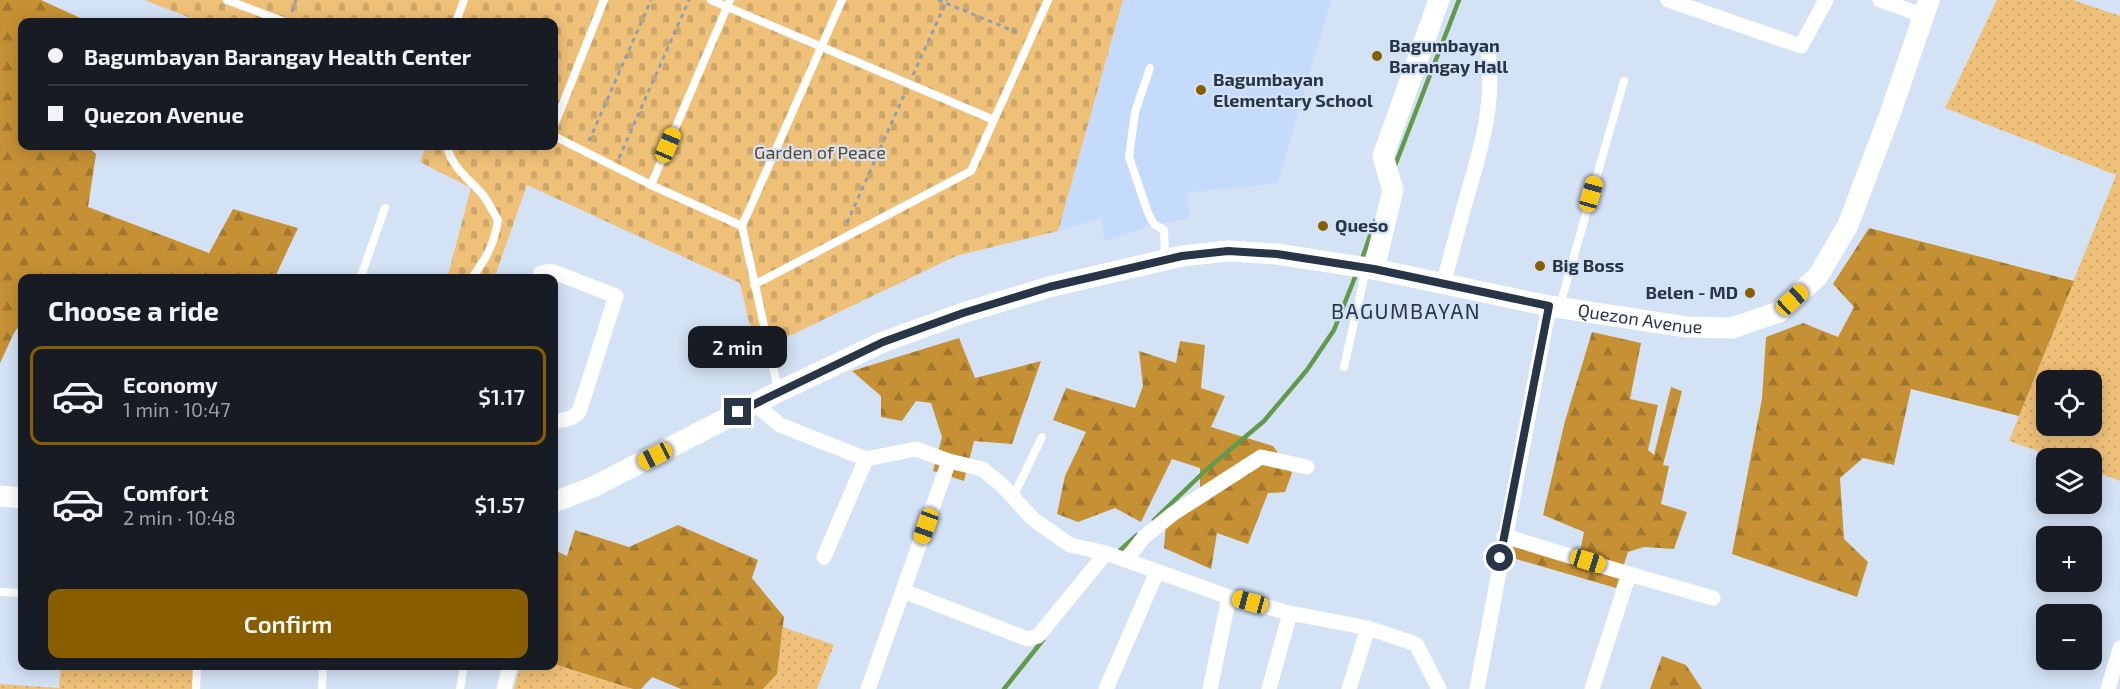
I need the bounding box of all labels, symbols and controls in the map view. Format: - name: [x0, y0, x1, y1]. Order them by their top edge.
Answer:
- place label: Bagumbayan Barangay Hall: [1389, 34, 1508, 77]
- text: Bagumbayan Barangay Health Center: [84, 43, 471, 69]
- marker: Bagumbayan Barangay Hall: [1370, 49, 1384, 63]
- place label: Bagumbayan Elementary School: [1213, 68, 1373, 111]
- marker: Bagumbayan Elementary School: [1194, 83, 1208, 97]
- text: Quezon Avenue: [84, 101, 244, 127]
- car: [653, 125, 683, 165]
- park label: Garden of Peace: [754, 141, 886, 163]
- car: [1577, 174, 1605, 214]
- place label: Queso: [1335, 214, 1388, 236]
- marker: Queso: [1316, 219, 1330, 233]
- place label: Big Boss: [1552, 254, 1624, 276]
- marker: Big Boss: [1533, 259, 1547, 273]
- place label: Belen - MD: [1645, 281, 1738, 303]
- car: [1773, 281, 1811, 319]
- marker: Belen - MD: [1743, 286, 1757, 300]
- text: Choose a ride: [48, 294, 219, 326]
- district label: BAGUMBAYAN: [1331, 298, 1481, 323]
- street label: Quezon Avenue: [1576, 299, 1703, 337]
- callout: 2 min: [688, 325, 788, 367]
- text: 2 min: [712, 335, 763, 359]
- icon: car: [51, 369, 105, 423]
- map controls: [2036, 370, 2102, 670]
- button: locate: [2036, 370, 2102, 436]
- text: Economy: [123, 371, 218, 397]
- text: $1.17: [478, 383, 525, 409]
- text: 1 min · 10:47: [123, 397, 230, 421]
- route end: [724, 398, 751, 425]
- car: [635, 440, 675, 472]
- button: layers: [2036, 448, 2102, 514]
- icon: car: [51, 477, 105, 531]
- text: Comfort: [123, 479, 208, 505]
- text: $1.57: [475, 491, 525, 517]
- text: 2 min · 10:48: [123, 505, 236, 529]
- car: [911, 506, 941, 546]
- button: +: [2036, 526, 2102, 592]
- route start: [1486, 544, 1513, 571]
- car: [1568, 547, 1608, 575]
- button: Confirm: [48, 589, 528, 658]
- car: [1230, 589, 1270, 615]
- button: −: [2036, 604, 2102, 670]

